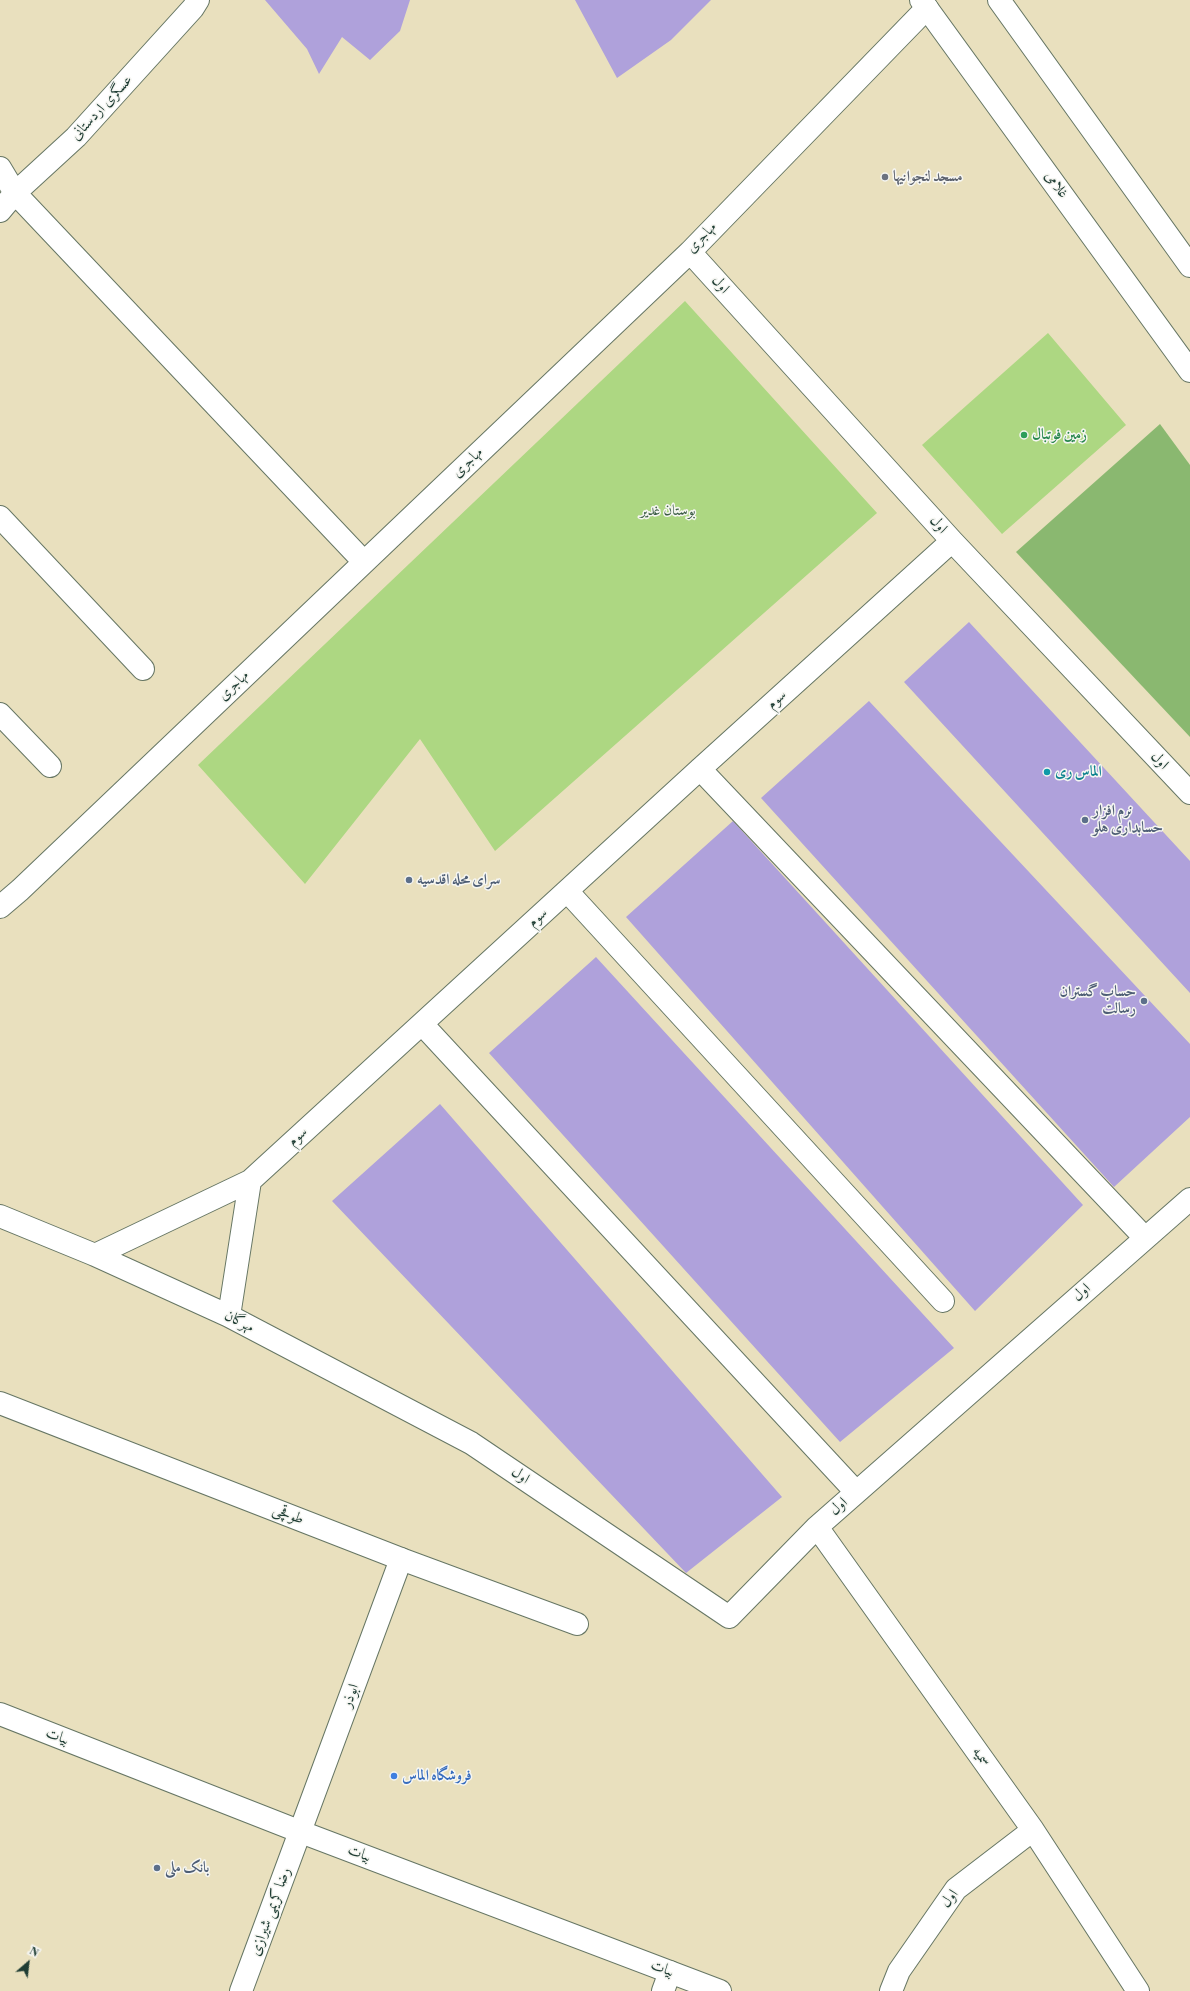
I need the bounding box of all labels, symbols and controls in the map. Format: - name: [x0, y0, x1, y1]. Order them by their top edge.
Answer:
- street label: عسگری اردستانی: [67, 72, 137, 144]
- place label: مسجد لنجوانیها: [893, 168, 962, 186]
- street label: غلامی: [1040, 168, 1072, 202]
- marker: مسجد لنجوانیها: [880, 172, 890, 182]
- street label: مهاجری: [683, 219, 721, 257]
- street label: اول: [707, 272, 733, 298]
- place label: زمین فوتبال: [1032, 426, 1087, 444]
- marker: زمین فوتبال: [1019, 430, 1029, 440]
- street label: مهاجری: [449, 444, 487, 482]
- park label: بوستان غدیر: [640, 502, 696, 520]
- street label: اول: [925, 512, 951, 538]
- street label: مهاجری: [215, 667, 253, 705]
- street label: سوم: [763, 686, 791, 714]
- street label: اول: [1146, 748, 1172, 774]
- place label: الماس ری: [1055, 763, 1102, 781]
- marker: الماس ری: [1042, 767, 1052, 777]
- place label: نرم افزار حسابداری هلو: [1093, 802, 1163, 837]
- marker: نرم افزار حسابداری هلو: [1080, 815, 1090, 825]
- place label: سرای محله اقدسیه: [417, 871, 501, 889]
- marker: سرای محله اقدسیه: [404, 875, 414, 885]
- street label: سوم: [524, 904, 552, 932]
- place label: حساب گستران رسالت: [1059, 983, 1136, 1018]
- marker: حساب گستران رسالت: [1139, 996, 1149, 1006]
- street label: سوم: [284, 1123, 312, 1151]
- street label: اول: [1069, 1280, 1095, 1306]
- street label: مهرگان: [221, 1307, 257, 1337]
- street label: اول: [507, 1463, 533, 1489]
- street label: اول: [826, 1494, 852, 1520]
- street label: طوقچی: [270, 1501, 306, 1529]
- street label: ابوذر: [338, 1682, 364, 1710]
- street label: بیات: [43, 1724, 71, 1750]
- street label: سمیه: [968, 1744, 994, 1770]
- place label: فروشگاه الماس: [402, 1767, 472, 1785]
- marker: فروشگاه الماس: [389, 1771, 399, 1781]
- street label: بیات: [345, 1841, 373, 1867]
- place label: بانک ملی: [165, 1859, 209, 1877]
- marker: بانک ملی: [152, 1863, 162, 1873]
- street label: رضا کریمی شیرازی: [247, 1865, 295, 1959]
- street label: اول: [937, 1886, 963, 1912]
- north arrow: [8, 1943, 48, 1983]
- text: N: [26, 1944, 41, 1961]
- street label: بیات: [648, 1956, 676, 1982]

